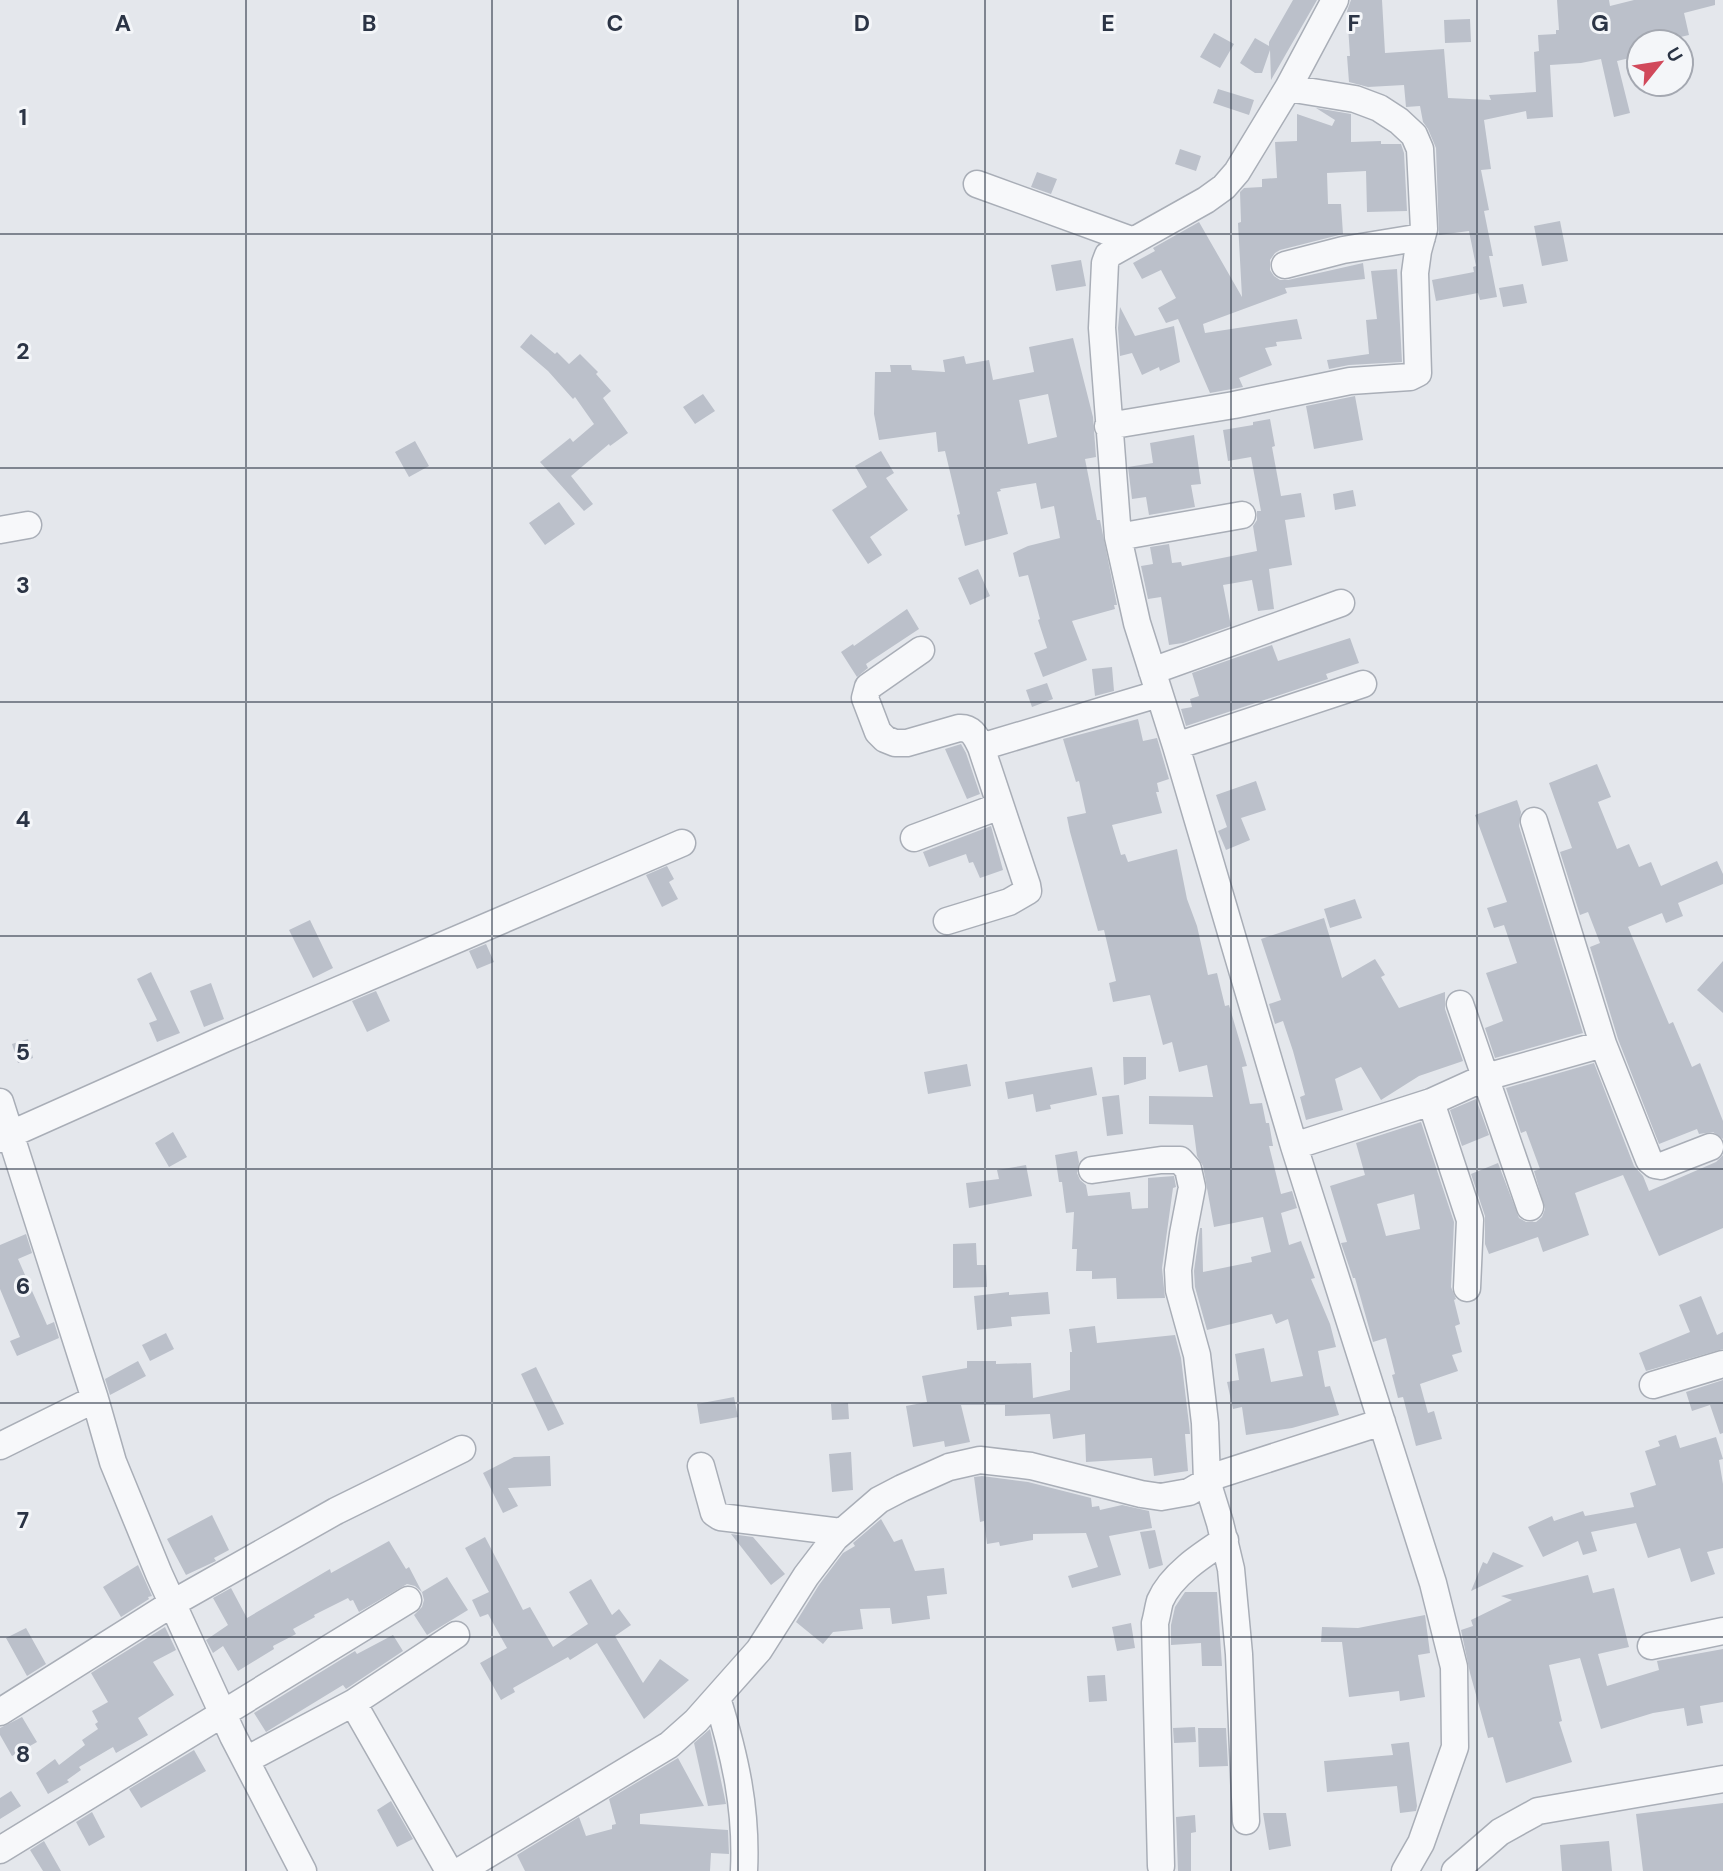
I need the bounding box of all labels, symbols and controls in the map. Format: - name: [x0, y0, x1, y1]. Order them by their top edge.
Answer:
- text: A: [115, 8, 131, 38]
- text: B: [362, 8, 376, 38]
- text: C: [607, 8, 623, 38]
- text: D: [854, 8, 870, 38]
- text: E: [1101, 8, 1115, 38]
- text: F: [1348, 8, 1361, 38]
- text: G: [1591, 8, 1609, 38]
- north arrow: [1625, 28, 1695, 98]
- text: U: [1660, 43, 1688, 67]
- text: 1: [19, 102, 27, 132]
- text: 2: [16, 336, 30, 366]
- text: 3: [16, 570, 30, 600]
- text: 4: [16, 804, 31, 834]
- text: 5: [16, 1037, 30, 1067]
- text: 6: [16, 1271, 30, 1301]
- text: 7: [17, 1505, 29, 1535]
- text: 8: [16, 1739, 30, 1769]

